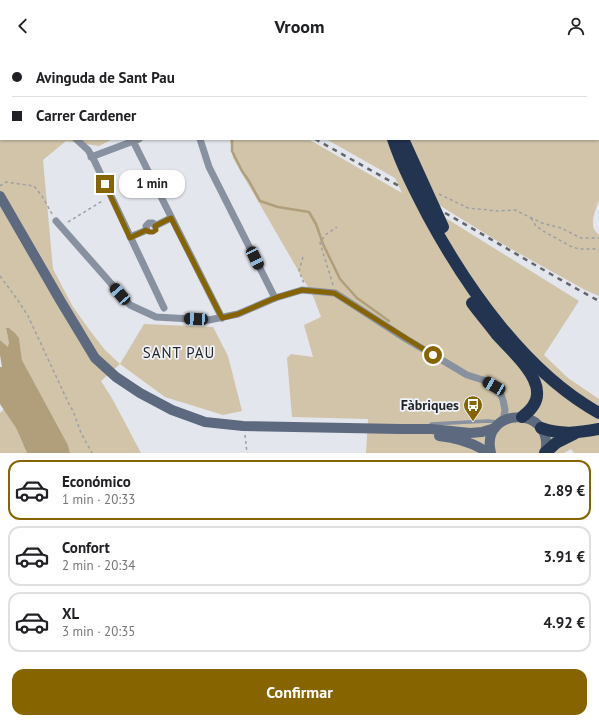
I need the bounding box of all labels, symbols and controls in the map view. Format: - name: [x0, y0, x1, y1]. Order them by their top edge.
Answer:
- icon: back: [12, 15, 34, 37]
- text: Vroom: [275, 15, 324, 38]
- icon: person: [565, 15, 587, 37]
- text: Avinguda de Sant Pau: [36, 68, 175, 87]
- text: Carrer Cardener: [36, 106, 136, 125]
- callout: 1 min: [119, 170, 185, 198]
- route end: [96, 175, 114, 193]
- text: 1 min: [136, 175, 168, 192]
- car: [244, 245, 266, 271]
- car: [108, 281, 132, 307]
- car: [184, 312, 208, 326]
- district label: SANT PAU: [143, 343, 215, 362]
- route start: [424, 346, 442, 364]
- car: [481, 375, 507, 397]
- bus stop icon: Fàbriques: [462, 394, 484, 422]
- place label: Fàbriques: [401, 396, 459, 414]
- icon: car: [14, 472, 50, 508]
- text: Económico: [62, 472, 131, 491]
- text: 2.89 €: [543, 481, 585, 500]
- text: 1 min · 20:33: [62, 491, 135, 508]
- icon: car: [14, 538, 50, 574]
- text: Confort: [62, 538, 110, 557]
- text: 3.91 €: [543, 547, 585, 566]
- text: 2 min · 20:34: [62, 557, 135, 574]
- icon: car: [14, 604, 50, 640]
- text: XL: [62, 604, 79, 623]
- text: 4.92 €: [543, 613, 585, 632]
- text: 3 min · 20:35: [62, 623, 135, 640]
- button: Confirmar: [12, 669, 587, 715]

